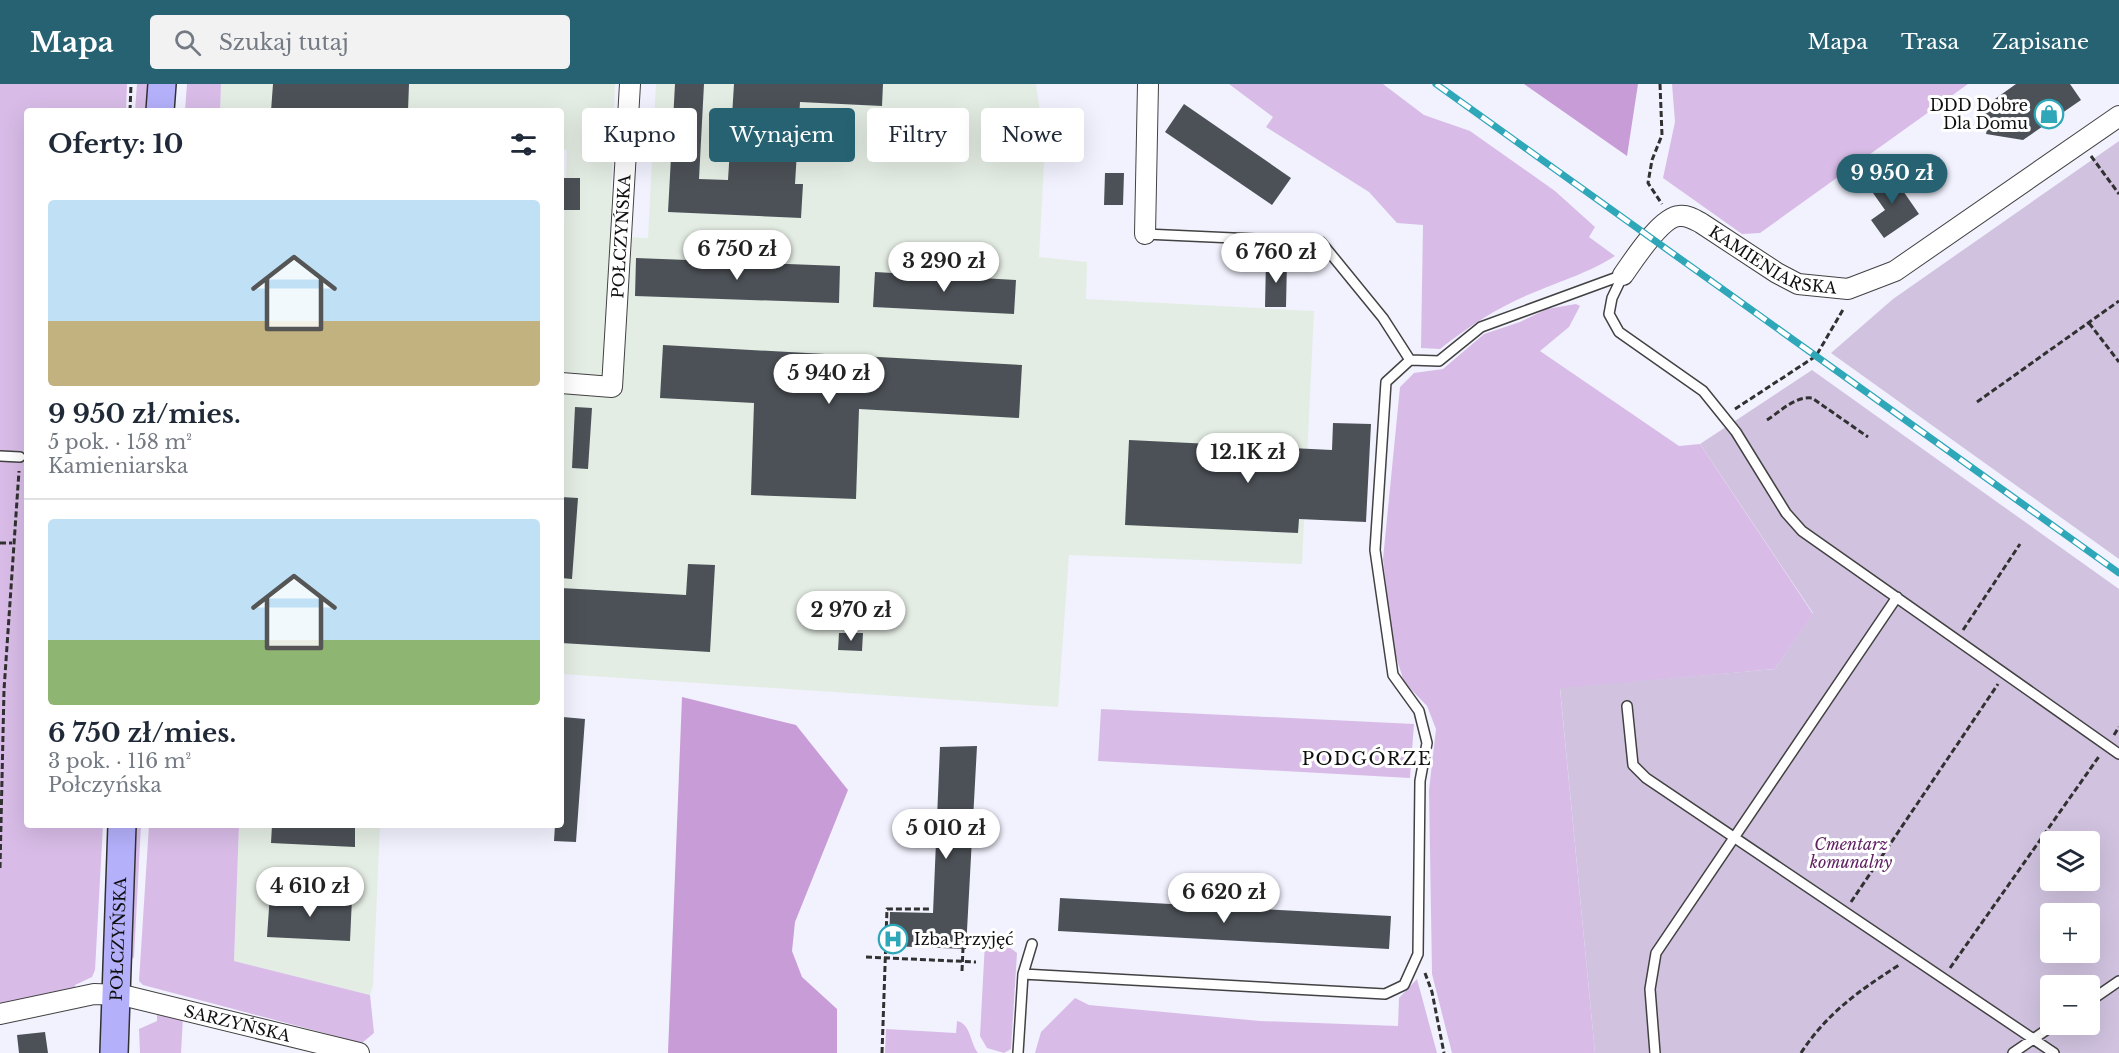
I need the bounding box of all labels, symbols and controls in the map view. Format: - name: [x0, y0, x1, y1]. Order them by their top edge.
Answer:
- search box: [150, 15, 570, 69]
- text: Mapa: [30, 25, 114, 60]
- icon: search: [171, 26, 204, 59]
- text: Szukaj tutaj: [219, 29, 349, 56]
- text: Mapa: [1808, 29, 1868, 55]
- text: Trasa: [1901, 29, 1959, 55]
- text: Zapisane: [1992, 29, 2089, 55]
- place label: DDD Dobre Dla Domu: [1930, 95, 2028, 133]
- shop icon: DDD Dobre Dla Domu: [2033, 98, 2065, 130]
- chip: Kupno: [582, 108, 697, 162]
- chip: Wynajem: [709, 108, 855, 162]
- chip: Filtry: [867, 108, 969, 162]
- chip: Nowe: [981, 108, 1084, 162]
- text: Oferty: 10: [48, 128, 184, 160]
- icon: filters: [507, 128, 540, 161]
- pin: 9 950 zł: [1830, 154, 1954, 205]
- text: 9 950 zł: [1850, 161, 1934, 185]
- street label: POŁCZYŃSKA: [607, 173, 635, 299]
- street label: KAMIENIARSKA: [1705, 221, 1838, 298]
- pin: 6 750 zł: [675, 230, 799, 281]
- pin: 6 760 zł: [1214, 233, 1338, 284]
- text: 6 750 zł: [697, 237, 777, 261]
- icon: home: [240, 239, 348, 347]
- text: 6 760 zł: [1235, 240, 1317, 264]
- pin: 3 290 zł: [882, 242, 1006, 293]
- text: 3 290 zł: [902, 249, 986, 273]
- pin: 5 940 zł: [767, 354, 891, 405]
- text: 5 940 zł: [788, 361, 870, 385]
- text: 9 950 zł/mies.: [48, 398, 241, 430]
- text: 5 pok. · 158 m²: [48, 430, 192, 454]
- pin: 12.1K zł: [1186, 433, 1310, 484]
- text: 12.1K zł: [1210, 440, 1286, 464]
- text: Kamieniarska: [48, 454, 188, 478]
- icon: home: [240, 558, 348, 666]
- pin: 2 970 zł: [789, 591, 913, 642]
- text: 2 970 zł: [810, 598, 892, 622]
- text: 6 750 zł/mies.: [48, 717, 236, 749]
- district label: PODGÓRZE: [1302, 747, 1432, 770]
- text: 3 pok. · 116 m²: [48, 749, 191, 773]
- text: Połczyńska: [48, 773, 162, 797]
- pin: 5 010 zł: [884, 809, 1008, 860]
- text: 5 010 zł: [906, 816, 986, 840]
- map controls: [2040, 831, 2100, 1035]
- button: layers: [2040, 831, 2100, 891]
- park label: Cmentarz komunalny: [1809, 834, 1893, 872]
- pin: 4 610 zł: [248, 867, 372, 918]
- pin: 6 620 zł: [1162, 873, 1286, 924]
- text: 4 610 zł: [270, 874, 350, 898]
- street label: POŁCZYŃSKA: [106, 876, 130, 1001]
- text: 6 620 zł: [1182, 880, 1266, 904]
- button: +: [2040, 903, 2100, 963]
- hospital icon: Izba Przyjęć: [877, 923, 909, 955]
- place label: Izba Przyjęć: [914, 929, 1014, 949]
- button: −: [2040, 975, 2100, 1035]
- street label: SARZYŃSKA: [182, 1001, 293, 1046]

